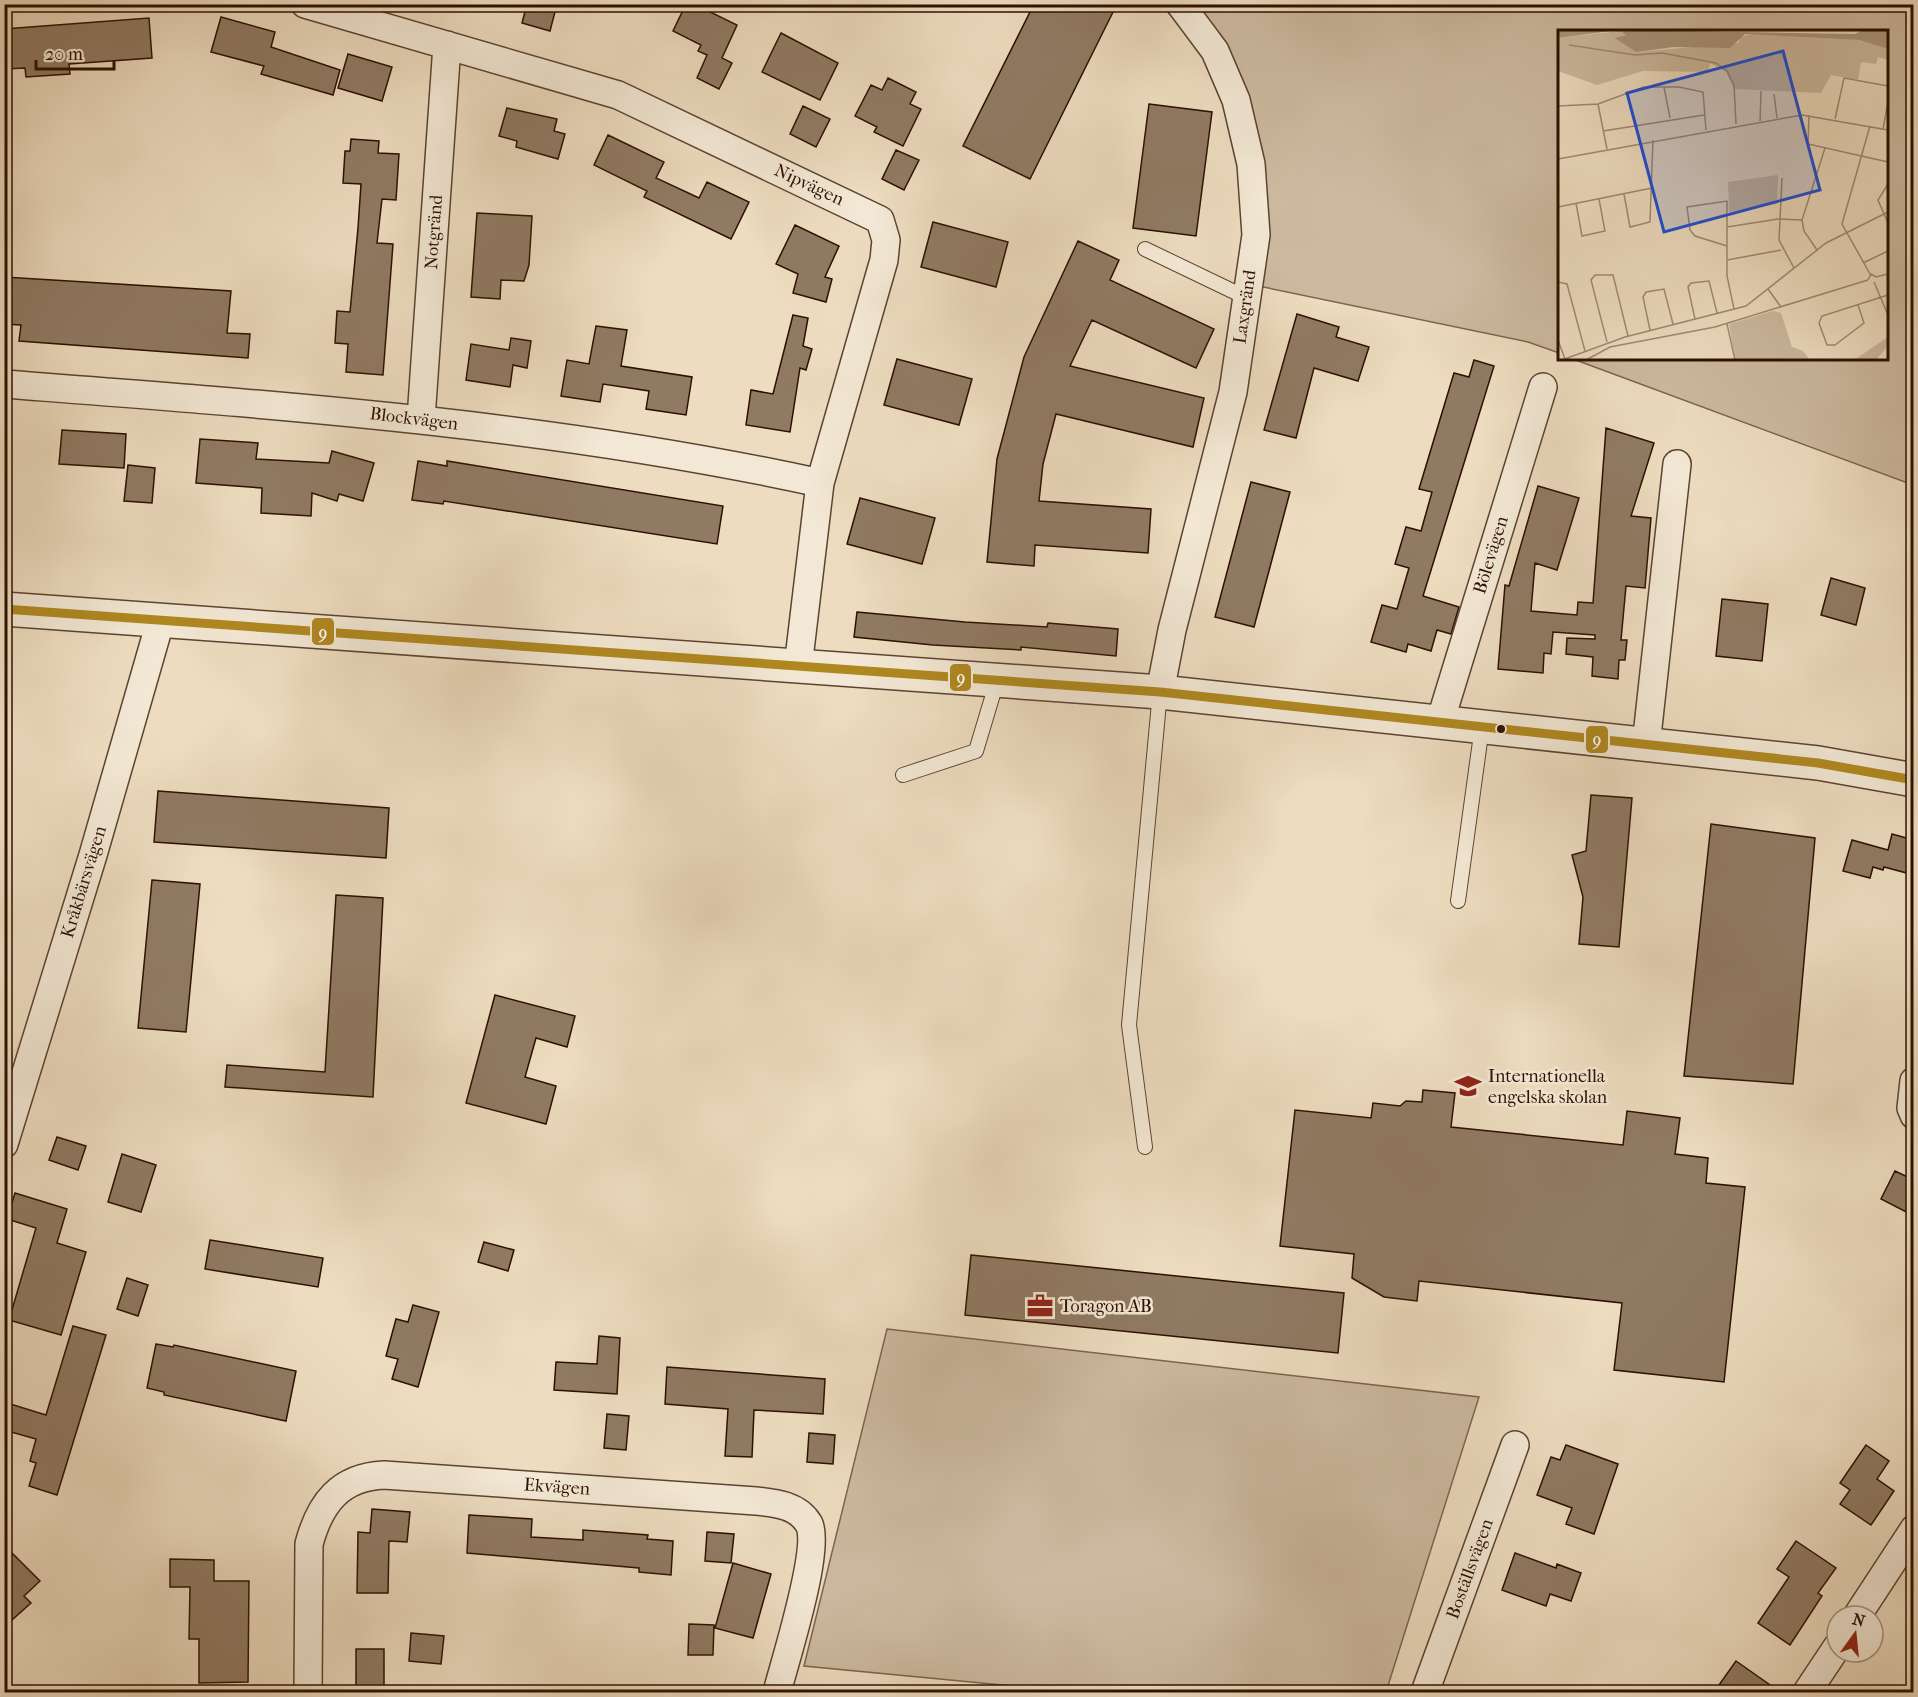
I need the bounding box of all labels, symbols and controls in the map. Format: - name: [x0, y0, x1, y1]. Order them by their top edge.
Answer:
- inset map: [1558, 30, 1888, 360]
- scale bar: [36, 33, 114, 71]
- text: 20 m: [45, 44, 83, 65]
- street label: Nipvägen: [771, 160, 848, 210]
- street label: Notgränd: [421, 194, 447, 270]
- street label: Laxgränd: [1229, 268, 1261, 345]
- street label: Blockvägen: [369, 403, 460, 435]
- street label: Bölevägen: [1469, 513, 1513, 597]
- line badge: 9: [311, 617, 335, 646]
- text: 9: [318, 623, 327, 643]
- line badge: 9: [949, 663, 972, 692]
- text: 9: [956, 668, 965, 688]
- unlabelled marker: [1495, 723, 1507, 735]
- line badge: 9: [1585, 725, 1609, 754]
- text: 9: [1592, 730, 1601, 750]
- street label: Kråkbärsvägen: [57, 823, 111, 941]
- place label: Internationella engelska skolan: [1488, 1066, 1608, 1108]
- school or university icon: Internationella engelska skolan: [1453, 1071, 1483, 1101]
- office icon: Toragon AB: [1025, 1291, 1055, 1321]
- place label: Toragon AB: [1060, 1296, 1152, 1317]
- street label: Ekvägen: [523, 1474, 591, 1500]
- street label: Boställsvägen: [1442, 1516, 1498, 1622]
- north arrow: [1825, 1604, 1885, 1664]
- text: N: [1850, 1609, 1868, 1631]

